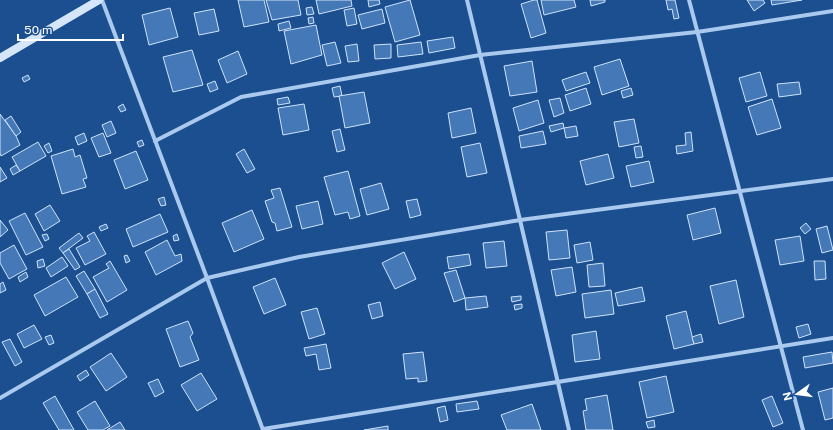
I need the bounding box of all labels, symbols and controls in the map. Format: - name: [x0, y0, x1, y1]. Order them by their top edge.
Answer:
- scale bar: [18, 16, 123, 42]
- text: 50 m: [24, 23, 52, 37]
- north arrow: [777, 374, 817, 414]
- text: N: [780, 391, 794, 402]

